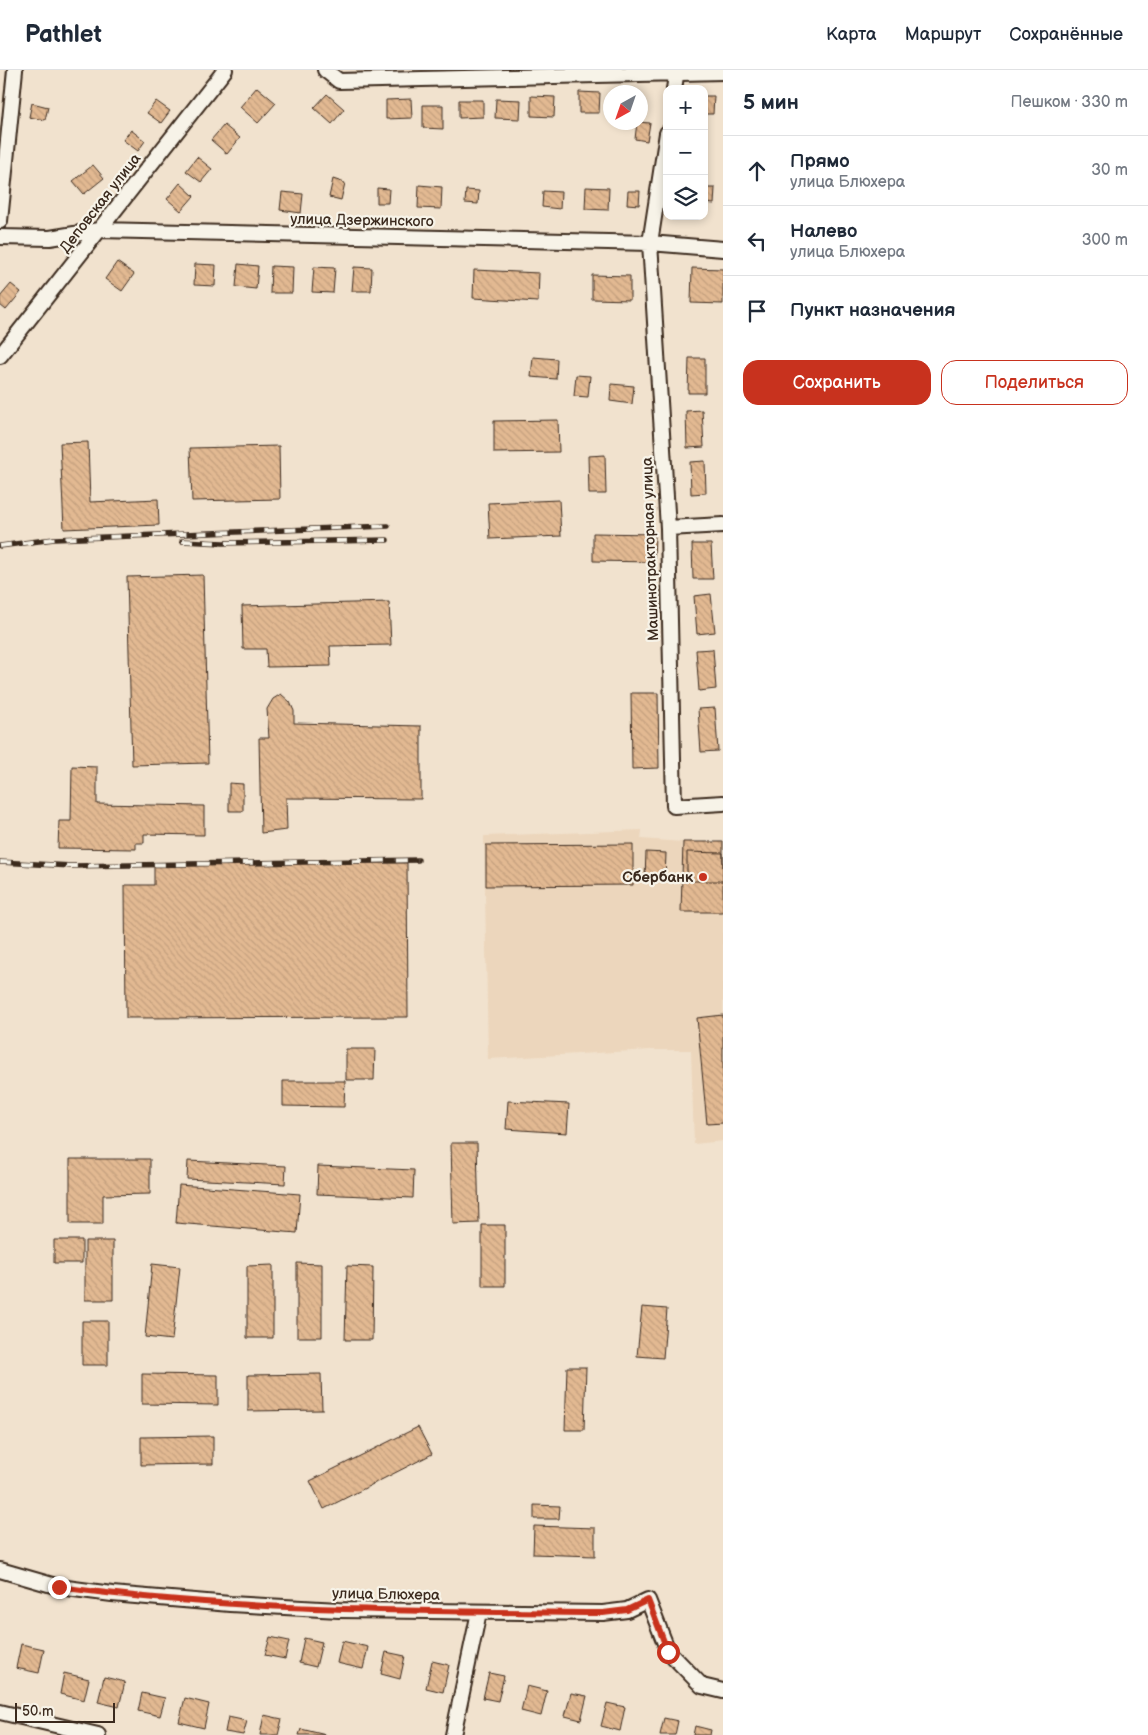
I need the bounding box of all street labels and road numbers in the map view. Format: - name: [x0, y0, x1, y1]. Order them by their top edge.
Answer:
- street label: Деповская улица: [56, 150, 145, 257]
- street label: улица Дзержинского: [290, 210, 434, 231]
- street label: Машинотракторная улица: [638, 457, 663, 641]
- street label: улица Блюхера: [332, 1584, 440, 1605]

